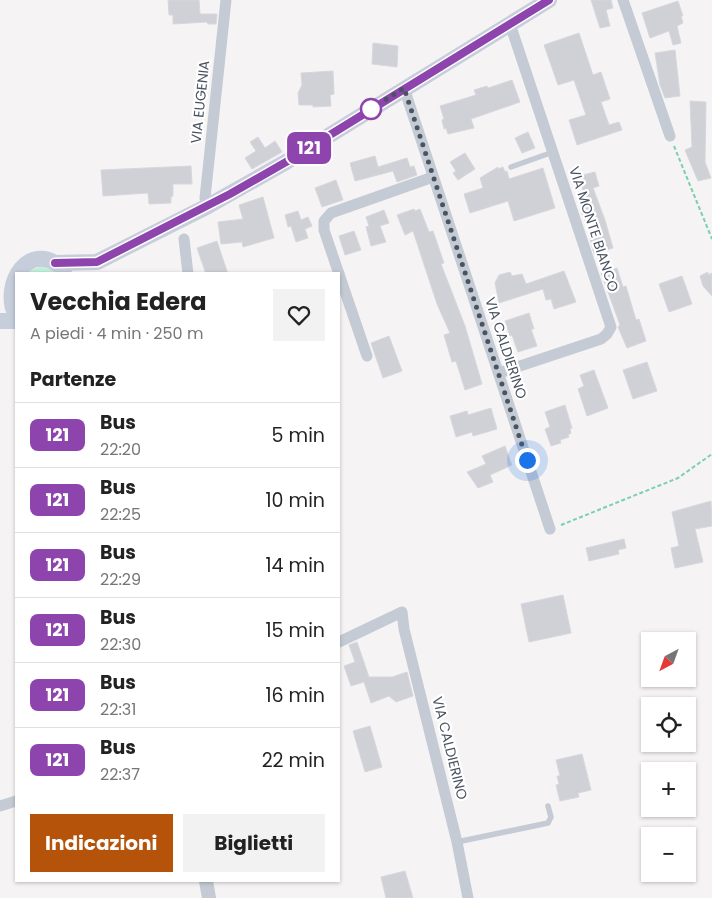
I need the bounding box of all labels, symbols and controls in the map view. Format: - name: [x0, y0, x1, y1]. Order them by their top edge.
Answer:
- street label: VIA EUGENIA: [186, 59, 214, 145]
- unlabelled marker: [360, 98, 382, 120]
- line badge: 121: [280, 132, 338, 164]
- text: 121: [297, 135, 321, 160]
- street label: VIA MONTE BIANCO: [564, 164, 624, 294]
- text: Vecchia Edera: [30, 285, 207, 318]
- button: heart: [273, 289, 325, 341]
- street label: VIA CALDIERINO: [480, 295, 532, 401]
- text: A piedi · 4 min · 250 m: [30, 322, 203, 345]
- text: Partenze: [30, 366, 116, 393]
- text: Bus: [100, 409, 136, 436]
- text: 121: [46, 422, 69, 447]
- text: 5 min: [272, 422, 325, 449]
- text: 22:20: [100, 438, 141, 461]
- your location: [515, 448, 540, 473]
- text: Bus: [100, 474, 136, 501]
- text: 121: [46, 487, 69, 512]
- text: 10 min: [266, 487, 325, 514]
- text: 22:25: [100, 503, 141, 526]
- text: Bus: [100, 539, 136, 566]
- text: 121: [46, 552, 69, 577]
- text: 14 min: [265, 552, 325, 579]
- text: 22:29: [100, 568, 141, 591]
- text: Bus: [100, 604, 136, 631]
- text: 121: [46, 617, 69, 642]
- text: 15 min: [266, 617, 325, 644]
- north arrow: [641, 632, 696, 688]
- map controls: [641, 632, 696, 882]
- text: 22:30: [100, 633, 141, 656]
- text: Bus: [100, 669, 136, 696]
- text: 121: [46, 682, 69, 707]
- text: 16 min: [265, 682, 325, 709]
- street label: VIA CALDIERINO: [428, 694, 472, 802]
- button: locate: [641, 697, 696, 752]
- text: 22:31: [100, 698, 136, 721]
- text: Bus: [100, 734, 136, 761]
- text: 121: [46, 747, 69, 772]
- text: 22 min: [262, 747, 325, 774]
- button: +: [641, 762, 696, 817]
- text: 22:37: [100, 763, 140, 786]
- button: Indicazioni: [30, 814, 173, 872]
- button: Biglietti: [183, 814, 325, 872]
- button: −: [641, 827, 696, 882]

